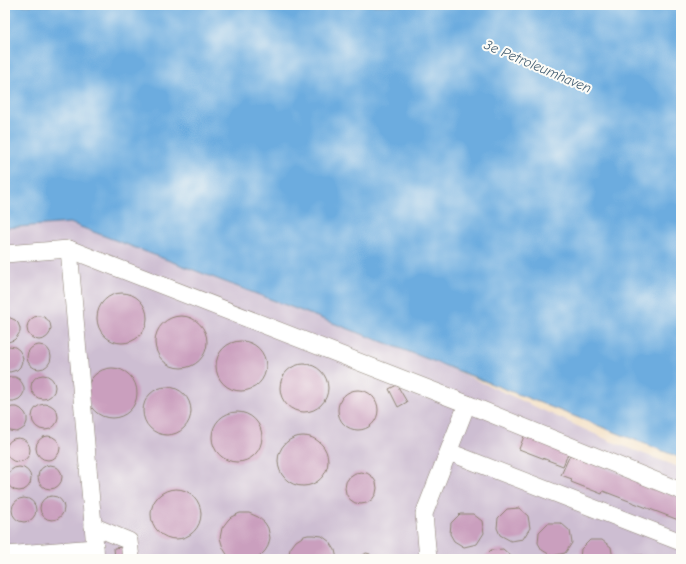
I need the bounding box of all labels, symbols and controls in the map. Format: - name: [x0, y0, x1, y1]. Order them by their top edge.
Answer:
- water label: 3e Petroleumhaven: [482, 36, 594, 97]

